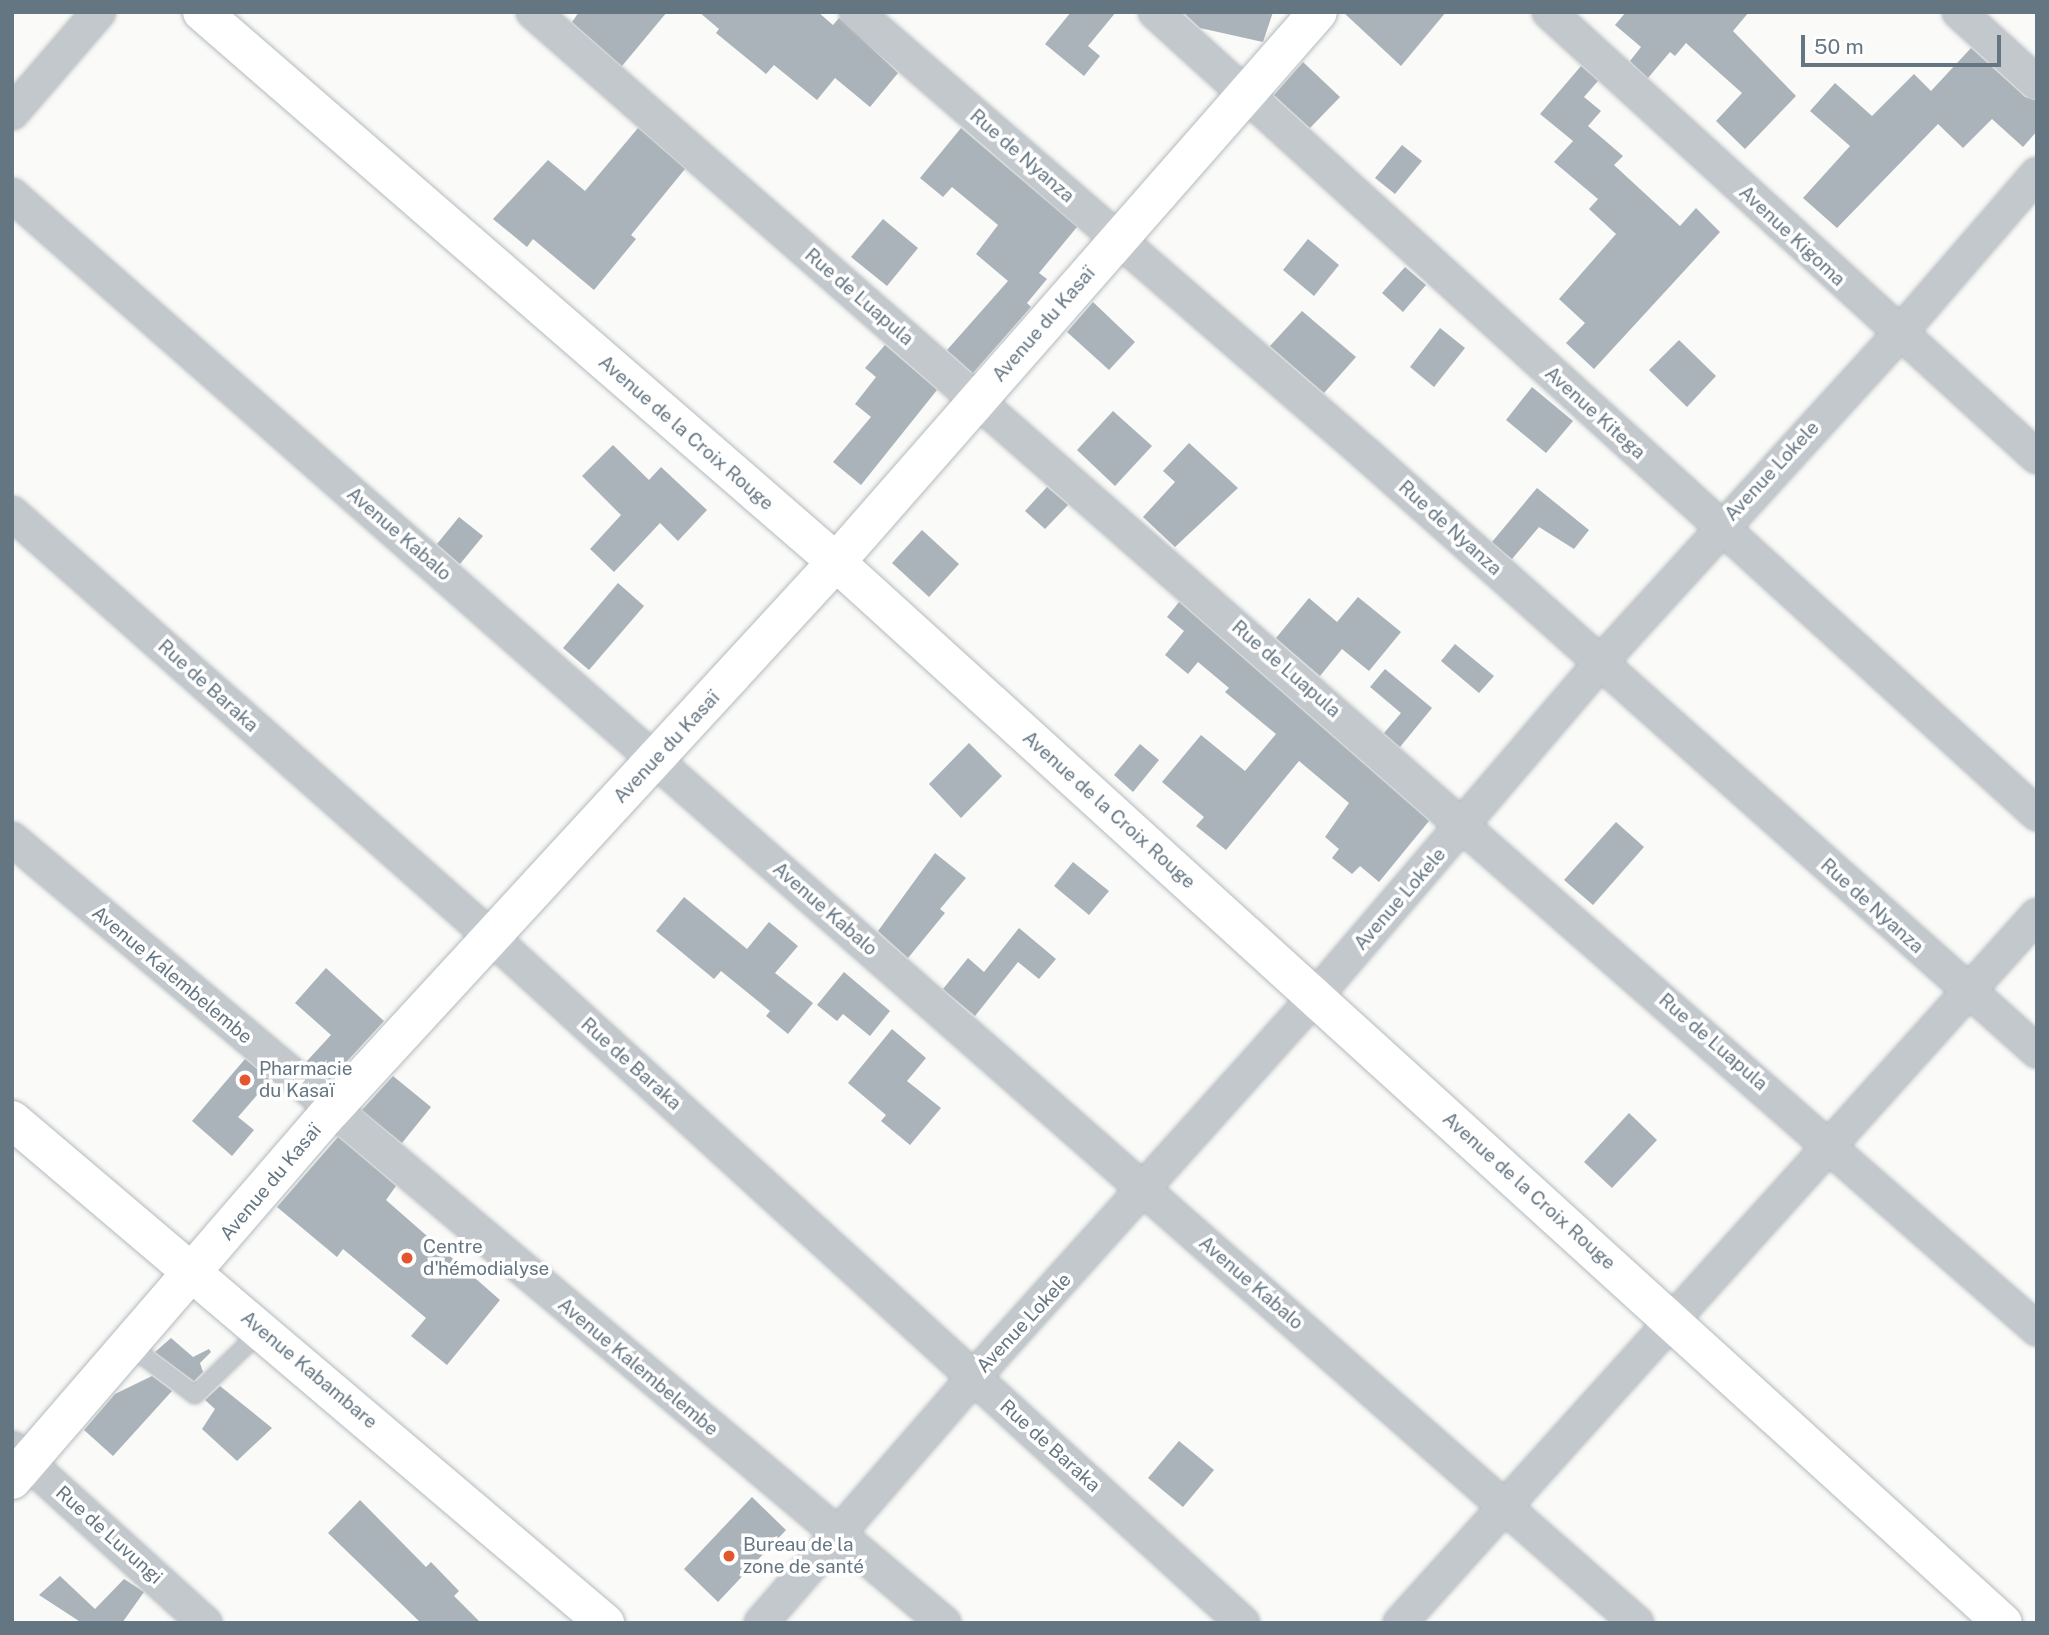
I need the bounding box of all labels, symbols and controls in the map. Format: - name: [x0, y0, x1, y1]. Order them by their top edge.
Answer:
- scale bar: [1804, 21, 2004, 65]
- text: 50 m: [1814, 34, 1864, 59]
- street label: Rue de Nyanza: [965, 104, 1079, 208]
- street label: Avenue Kigoma: [1734, 181, 1850, 291]
- street label: Rue de Luapula: [800, 243, 918, 351]
- street label: Avenue du Kasaï: [988, 261, 1100, 387]
- street label: Avenue de la Croix Rouge: [594, 351, 778, 515]
- street label: Avenue Kitega: [1540, 362, 1650, 464]
- street label: Avenue Lokele: [1720, 416, 1824, 526]
- street label: Rue de Nyanza: [1394, 476, 1506, 580]
- street label: Avenue Kabalo: [342, 482, 456, 586]
- street label: Rue de Luapula: [1227, 615, 1345, 723]
- street label: Rue de Baraka: [153, 635, 263, 737]
- street label: Avenue du Kasaï: [609, 686, 725, 808]
- street label: Avenue de la Croix Rouge: [1018, 726, 1200, 894]
- street label: Avenue Lokele: [1349, 843, 1451, 955]
- street label: Rue de Nyanza: [1816, 854, 1928, 958]
- street label: Avenue Kabalo: [768, 857, 882, 961]
- street label: Avenue Kalembelembe: [87, 901, 257, 1049]
- street label: Rue de Luapula: [1654, 988, 1772, 1096]
- street label: Rue de Baraka: [576, 1013, 686, 1115]
- place label: Pharmacie du Kasaï: [259, 1058, 353, 1102]
- marker: Pharmacie du Kasaï: [237, 1072, 253, 1088]
- street label: Avenue de la Croix Rouge: [1438, 1107, 1620, 1275]
- street label: Avenue du Kasaï: [215, 1119, 327, 1245]
- street label: Avenue Kabalo: [1194, 1231, 1308, 1335]
- place label: Centre d'hémodialyse: [423, 1236, 549, 1280]
- marker: Centre d'hémodialyse: [397, 1248, 417, 1268]
- street label: Avenue Lokele: [972, 1268, 1076, 1378]
- street label: Avenue Kalembelembe: [553, 1293, 723, 1441]
- street label: Avenue Kabambare: [236, 1306, 382, 1434]
- street label: Rue de Baraka: [995, 1395, 1105, 1497]
- street label: Rue de Luvungi: [51, 1481, 167, 1589]
- place label: Bureau de la zone de santé: [743, 1534, 864, 1578]
- marker: Bureau de la zone de santé: [721, 1548, 737, 1564]

